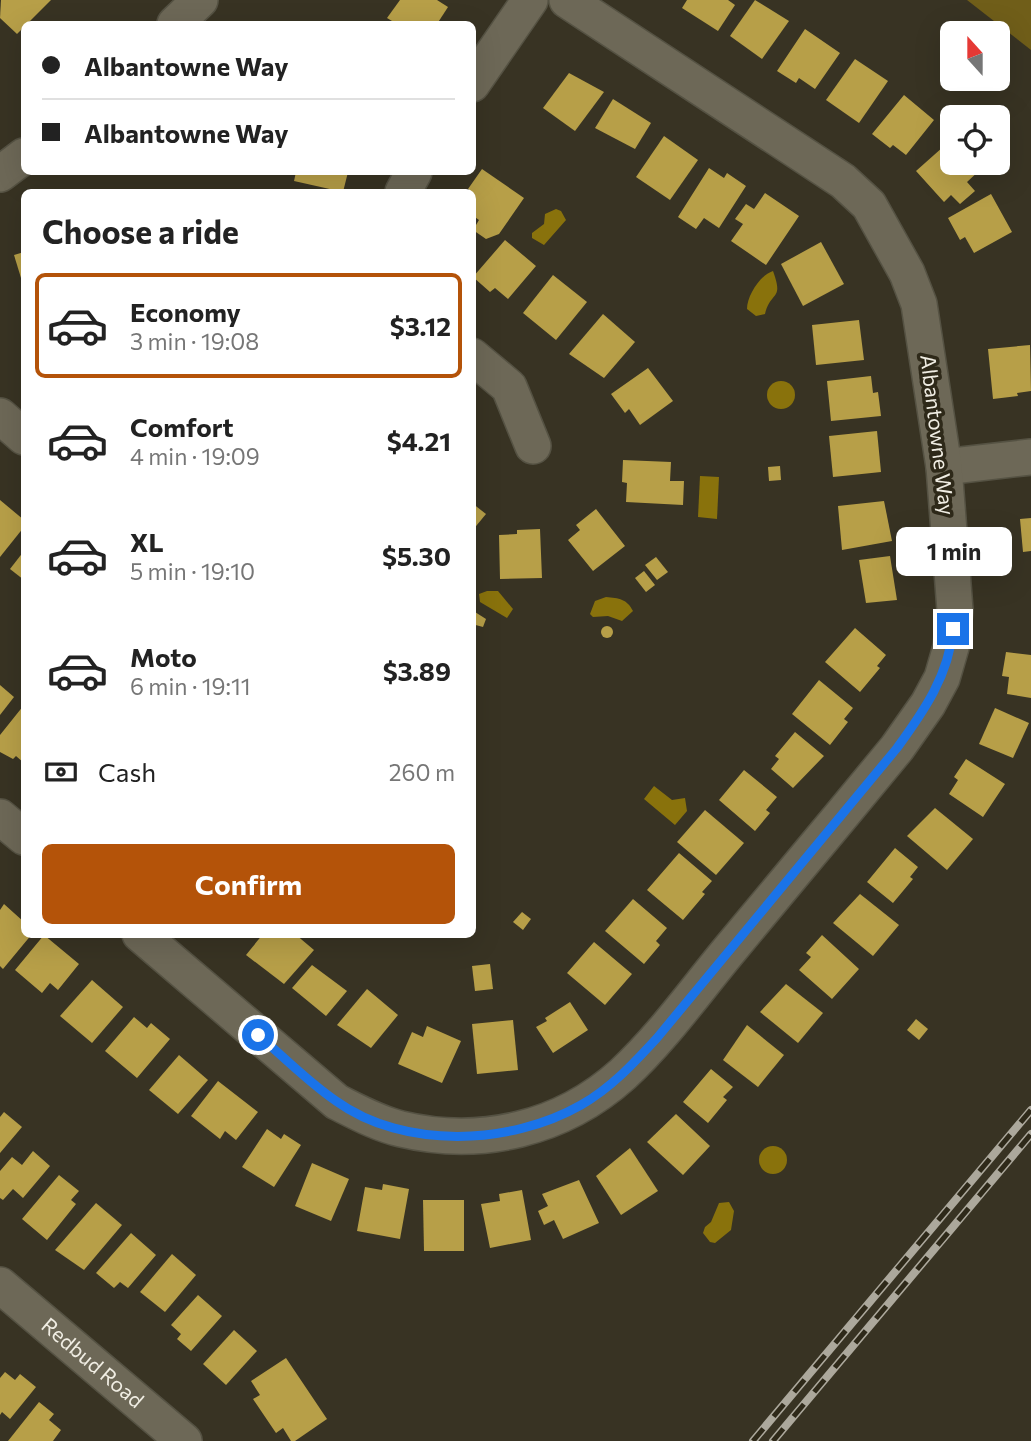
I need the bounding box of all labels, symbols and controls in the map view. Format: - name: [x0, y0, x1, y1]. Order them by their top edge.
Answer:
- north arrow: [940, 21, 1010, 91]
- map controls: [940, 21, 1010, 175]
- text: Albantowne Way: [84, 50, 288, 81]
- button: locate: [940, 105, 1010, 175]
- text: Albantowne Way: [84, 117, 288, 148]
- text: Choose a ride: [42, 211, 239, 251]
- icon: car: [46, 294, 109, 357]
- text: Economy: [130, 296, 241, 327]
- text: $3.12: [390, 310, 451, 341]
- text: 3 min · 19:08: [130, 327, 259, 355]
- street label: Albantowne Way: [916, 353, 961, 517]
- icon: car: [46, 409, 109, 472]
- text: Comfort: [130, 411, 233, 442]
- text: $4.21: [387, 425, 451, 456]
- text: 4 min · 19:09: [130, 442, 260, 470]
- icon: car: [46, 524, 109, 587]
- text: XL: [130, 526, 164, 557]
- callout: 1 min: [895, 528, 1011, 576]
- text: 1 min: [927, 537, 981, 565]
- text: $5.30: [382, 540, 451, 571]
- text: 5 min · 19:10: [130, 557, 255, 585]
- route end: [937, 613, 969, 645]
- icon: car: [46, 639, 109, 702]
- text: Moto: [130, 641, 197, 672]
- text: $3.89: [383, 655, 451, 686]
- text: 6 min · 19:11: [130, 672, 251, 700]
- icon: cash: [42, 753, 80, 791]
- text: Cash: [98, 756, 156, 787]
- text: 260 m: [389, 758, 455, 786]
- button: Confirm: [42, 844, 455, 924]
- route start: [242, 1019, 274, 1051]
- street label: Redbud Road: [37, 1312, 149, 1412]

